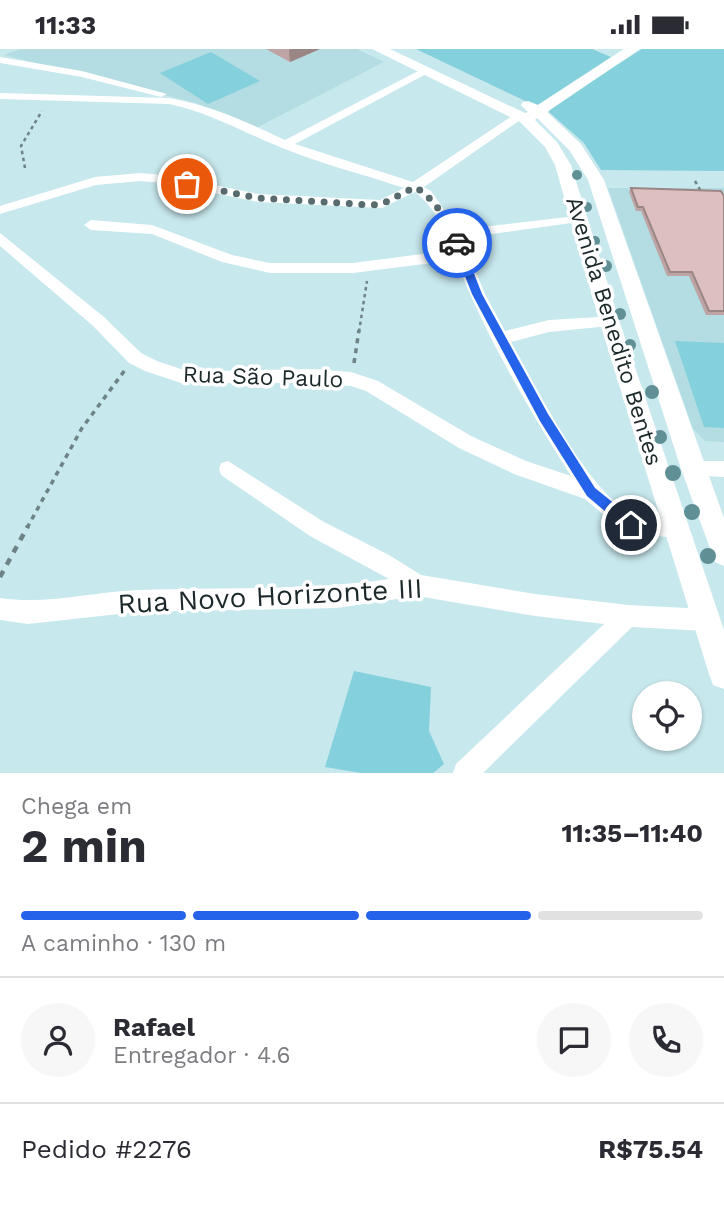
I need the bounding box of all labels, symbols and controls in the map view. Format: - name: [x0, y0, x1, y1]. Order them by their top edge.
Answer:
- text: 11:33: [35, 10, 96, 40]
- pin: [157, 154, 217, 214]
- icon: bag: [168, 165, 206, 203]
- street label: Avenida Benedito Bentes: [560, 193, 668, 469]
- courier: [422, 208, 492, 278]
- icon: car: [438, 224, 476, 262]
- street label: Rua São Paulo: [182, 361, 344, 393]
- pin: [601, 495, 661, 555]
- icon: home: [612, 506, 650, 544]
- street label: Rua Novo Horizonte III: [117, 572, 423, 620]
- map controls: [632, 681, 702, 751]
- button: locate: [632, 681, 702, 751]
- text: Chega em: [21, 793, 132, 820]
- text: 11:35–11:40: [561, 818, 703, 848]
- text: 2 min: [21, 819, 147, 873]
- text: A caminho · 130 m: [21, 930, 226, 957]
- button: person: [21, 1003, 95, 1077]
- button: chat: [537, 1003, 611, 1077]
- button: phone: [629, 1003, 703, 1077]
- text: Rafael: [113, 1012, 195, 1042]
- text: Entregador · 4.6: [113, 1042, 290, 1069]
- text: Pedido #2276: [21, 1134, 192, 1164]
- text: R$75.54: [598, 1134, 703, 1164]

